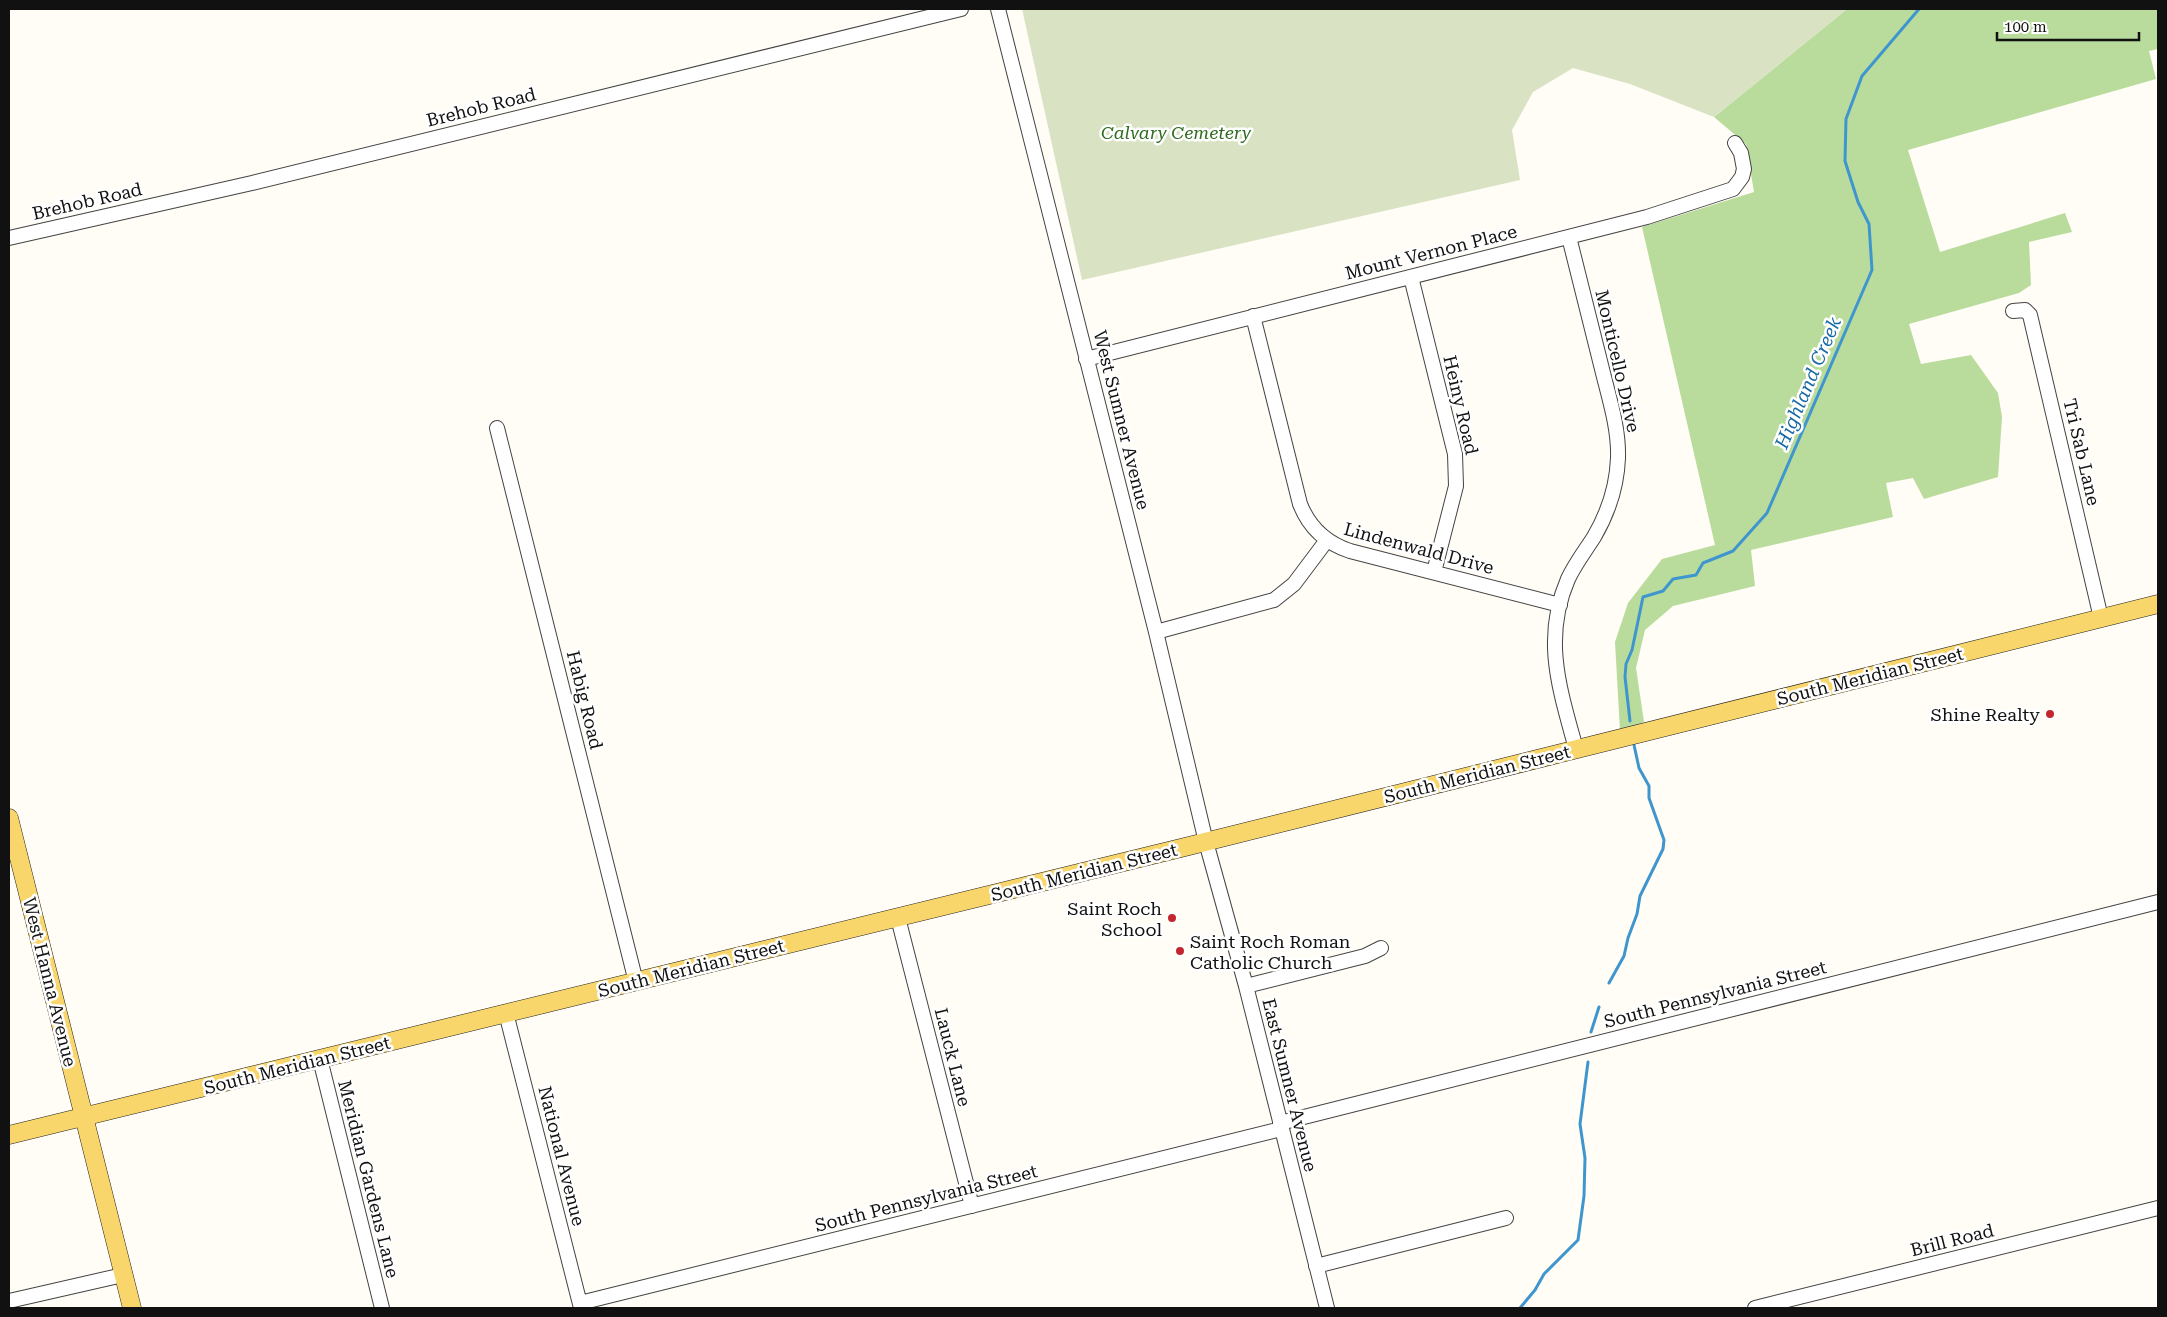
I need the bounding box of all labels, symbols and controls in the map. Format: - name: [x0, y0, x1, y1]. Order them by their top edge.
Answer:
- scale bar: [1997, 10, 2140, 42]
- text: 100 m: [2004, 18, 2047, 36]
- street label: Brehob Road: [424, 83, 538, 131]
- park label: Calvary Cemetery: [1101, 122, 1252, 143]
- street label: Brehob Road: [30, 178, 144, 224]
- street label: Mount Vernon Place: [1343, 220, 1519, 284]
- street label: Monticello Drive: [1591, 288, 1645, 434]
- water label: Highland Creek: [1770, 313, 1846, 453]
- street label: West Sumner Avenue: [1090, 328, 1154, 512]
- street label: Heiny Road: [1439, 353, 1483, 457]
- street label: Tri Sab Lane: [2059, 396, 2105, 508]
- street label: Lindenwald Drive: [1342, 518, 1496, 578]
- street label: South Meridian Street: [1775, 643, 1966, 709]
- street label: Habig Road: [563, 648, 608, 752]
- place label: Shine Realty: [1930, 704, 2040, 725]
- marker: Shine Realty: [2044, 708, 2056, 720]
- street label: South Meridian Street: [1382, 741, 1573, 807]
- street label: South Meridian Street: [989, 839, 1180, 905]
- street label: West Hanna Avenue: [19, 895, 81, 1069]
- place label: Saint Roch School: [1067, 898, 1162, 940]
- marker: Saint Roch School: [1166, 912, 1178, 924]
- place label: Saint Roch Roman Catholic Church: [1190, 931, 1351, 973]
- street label: South Meridian Street: [596, 935, 787, 1001]
- marker: Saint Roch Roman Catholic Church: [1174, 945, 1186, 957]
- street label: South Pennsylvania Street: [1602, 956, 1829, 1032]
- street label: East Sumner Avenue: [1258, 996, 1322, 1174]
- street label: Lauck Lane: [931, 1006, 975, 1109]
- street label: South Meridian Street: [202, 1032, 393, 1098]
- street label: Meridian Gardens Lane: [334, 1078, 404, 1280]
- street label: National Avenue: [534, 1084, 590, 1228]
- street label: South Pennsylvania Street: [813, 1160, 1040, 1236]
- street label: Brill Road: [1908, 1219, 1996, 1260]

